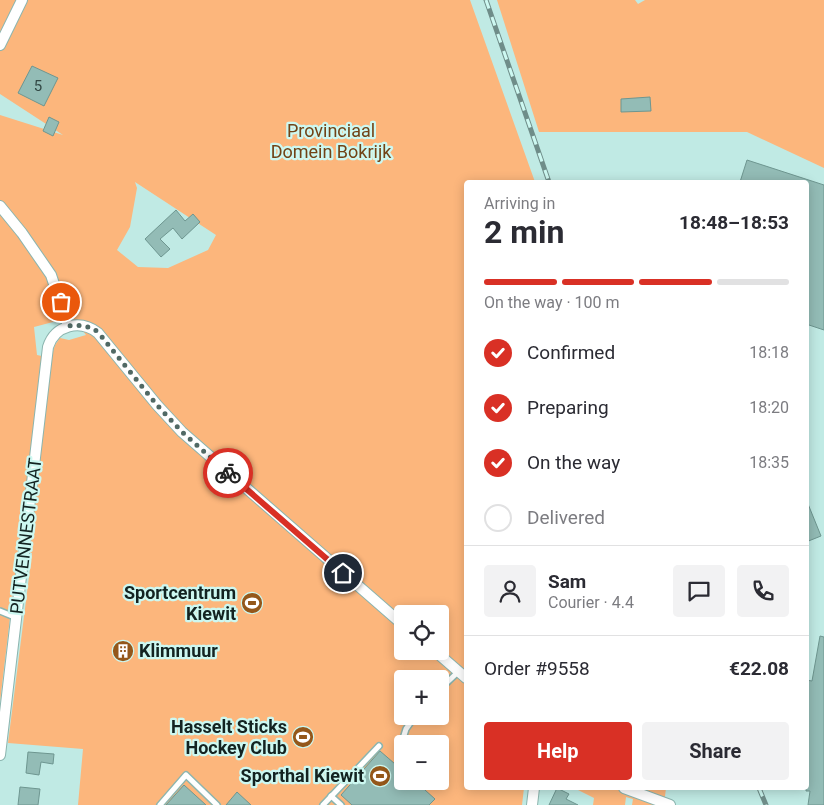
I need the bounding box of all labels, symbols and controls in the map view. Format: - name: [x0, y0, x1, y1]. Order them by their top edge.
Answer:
- house number: 5: [34, 77, 42, 95]
- park label: Provinciaal Domein Bokrijk: [271, 120, 392, 162]
- text: Arriving in: [484, 194, 555, 213]
- text: 18:48–18:53: [679, 211, 789, 234]
- text: 2 min: [484, 213, 564, 251]
- pin: [40, 281, 82, 323]
- icon: bag: [47, 288, 75, 316]
- text: On the way · 100 m: [484, 293, 620, 312]
- icon: check: [484, 339, 512, 367]
- text: Confirmed: [527, 341, 615, 364]
- text: 18:18: [749, 343, 789, 362]
- icon: check: [484, 394, 512, 422]
- text: Preparing: [527, 396, 609, 419]
- text: 18:20: [749, 398, 789, 417]
- courier: [203, 448, 253, 498]
- icon: check: [484, 449, 512, 477]
- text: On the way: [527, 451, 620, 474]
- text: 18:35: [749, 453, 789, 472]
- street label: PUTVENNESTRAAT: [6, 456, 46, 615]
- icon: bike: [214, 459, 242, 487]
- text: Delivered: [527, 506, 605, 529]
- pin: [322, 552, 364, 594]
- icon: home: [329, 559, 357, 587]
- button: person: [484, 565, 536, 617]
- button: chat: [673, 565, 725, 617]
- button: phone: [737, 565, 789, 617]
- text: Sam: [548, 570, 586, 593]
- place label: Sportcentrum Kiewit: [124, 582, 236, 624]
- sports icon: Sportcentrum Kiewit: [240, 591, 264, 615]
- text: Courier · 4.4: [548, 593, 634, 612]
- map controls: [394, 605, 449, 790]
- button: locate: [394, 605, 449, 660]
- building icon: Klimmuur: [111, 639, 135, 663]
- place label: Klimmuur: [139, 640, 218, 661]
- text: Order #9558: [484, 657, 590, 680]
- text: €22.08: [729, 657, 789, 680]
- button: +: [394, 670, 449, 725]
- place label: Hasselt Sticks Hockey Club: [171, 716, 287, 758]
- button: Help: [484, 722, 632, 780]
- button: Share: [642, 722, 789, 780]
- sports icon: Hasselt Sticks Hockey Club: [291, 725, 315, 749]
- button: −: [394, 735, 449, 790]
- sports icon: Sporthal Kiewit: [368, 764, 392, 788]
- place label: Sporthal Kiewit: [241, 765, 364, 786]

